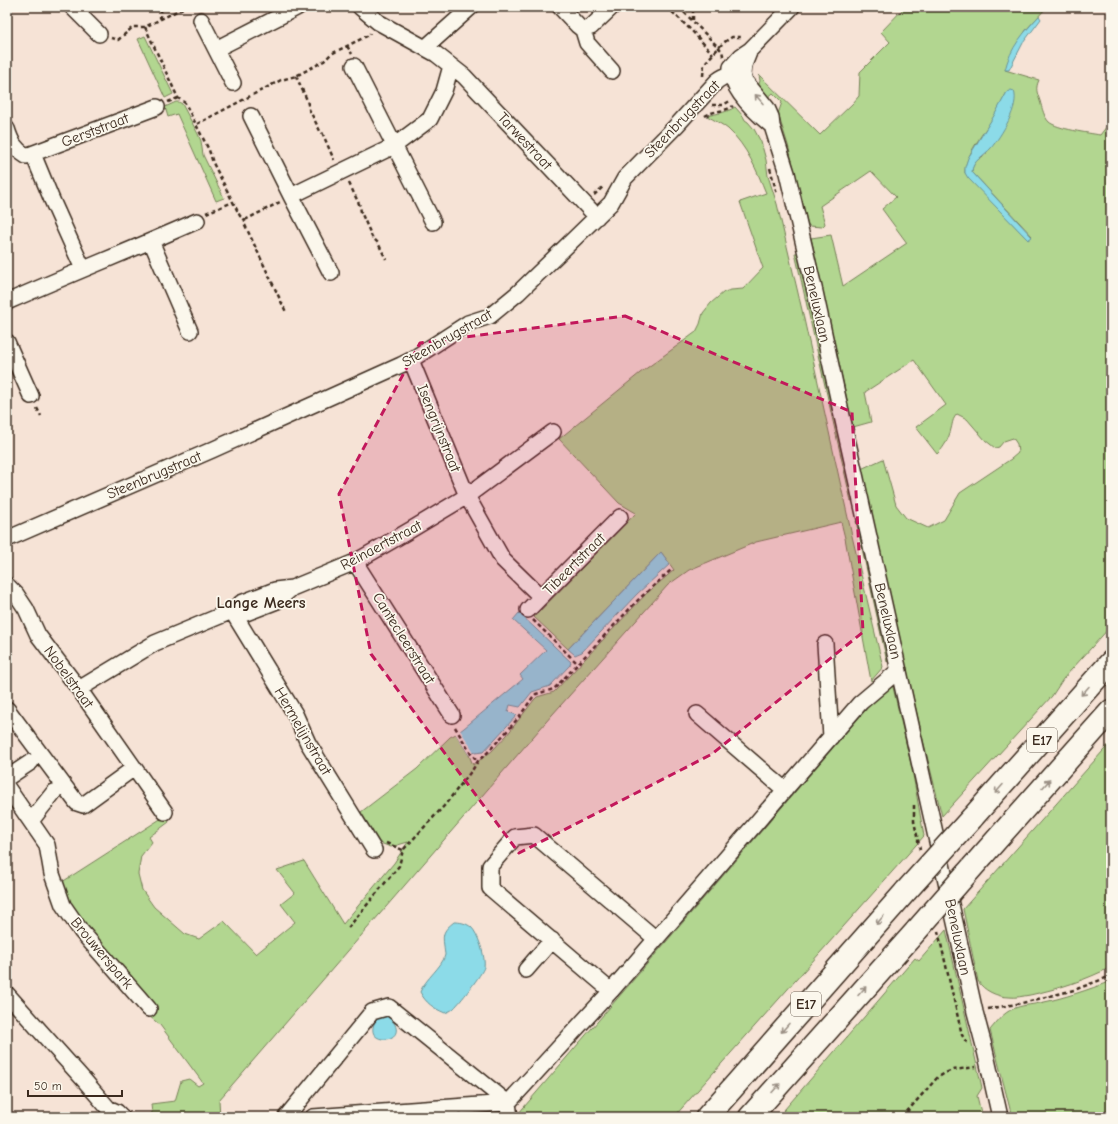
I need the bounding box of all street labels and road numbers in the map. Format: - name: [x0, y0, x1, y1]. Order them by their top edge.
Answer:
- street label: Steenbrugstraat: [640, 76, 724, 162]
- street label: Tarwestraat: [494, 108, 557, 174]
- street label: Gerststraat: [59, 109, 132, 151]
- street label: Beneluxlaan: [799, 264, 835, 344]
- street label: Steenbrugstraat: [399, 305, 496, 371]
- street label: Isengrijnstraat: [413, 382, 465, 475]
- street label: Steenbrugstraat: [104, 447, 205, 503]
- street label: Reinaertstraat: [337, 516, 425, 574]
- street label: Tibeertstraat: [539, 529, 609, 599]
- street label: Beneluxlaan: [870, 581, 906, 661]
- street label: Cantecleerstraat: [369, 589, 440, 688]
- street label: Nobelstraat: [40, 642, 98, 712]
- street label: Hermelijnstraat: [271, 684, 336, 779]
- road number: E17: [1027, 728, 1057, 752]
- street label: Beneluxlaan: [941, 897, 975, 977]
- street label: Brouwerspark: [67, 914, 138, 993]
- road number: E17: [791, 992, 821, 1016]

